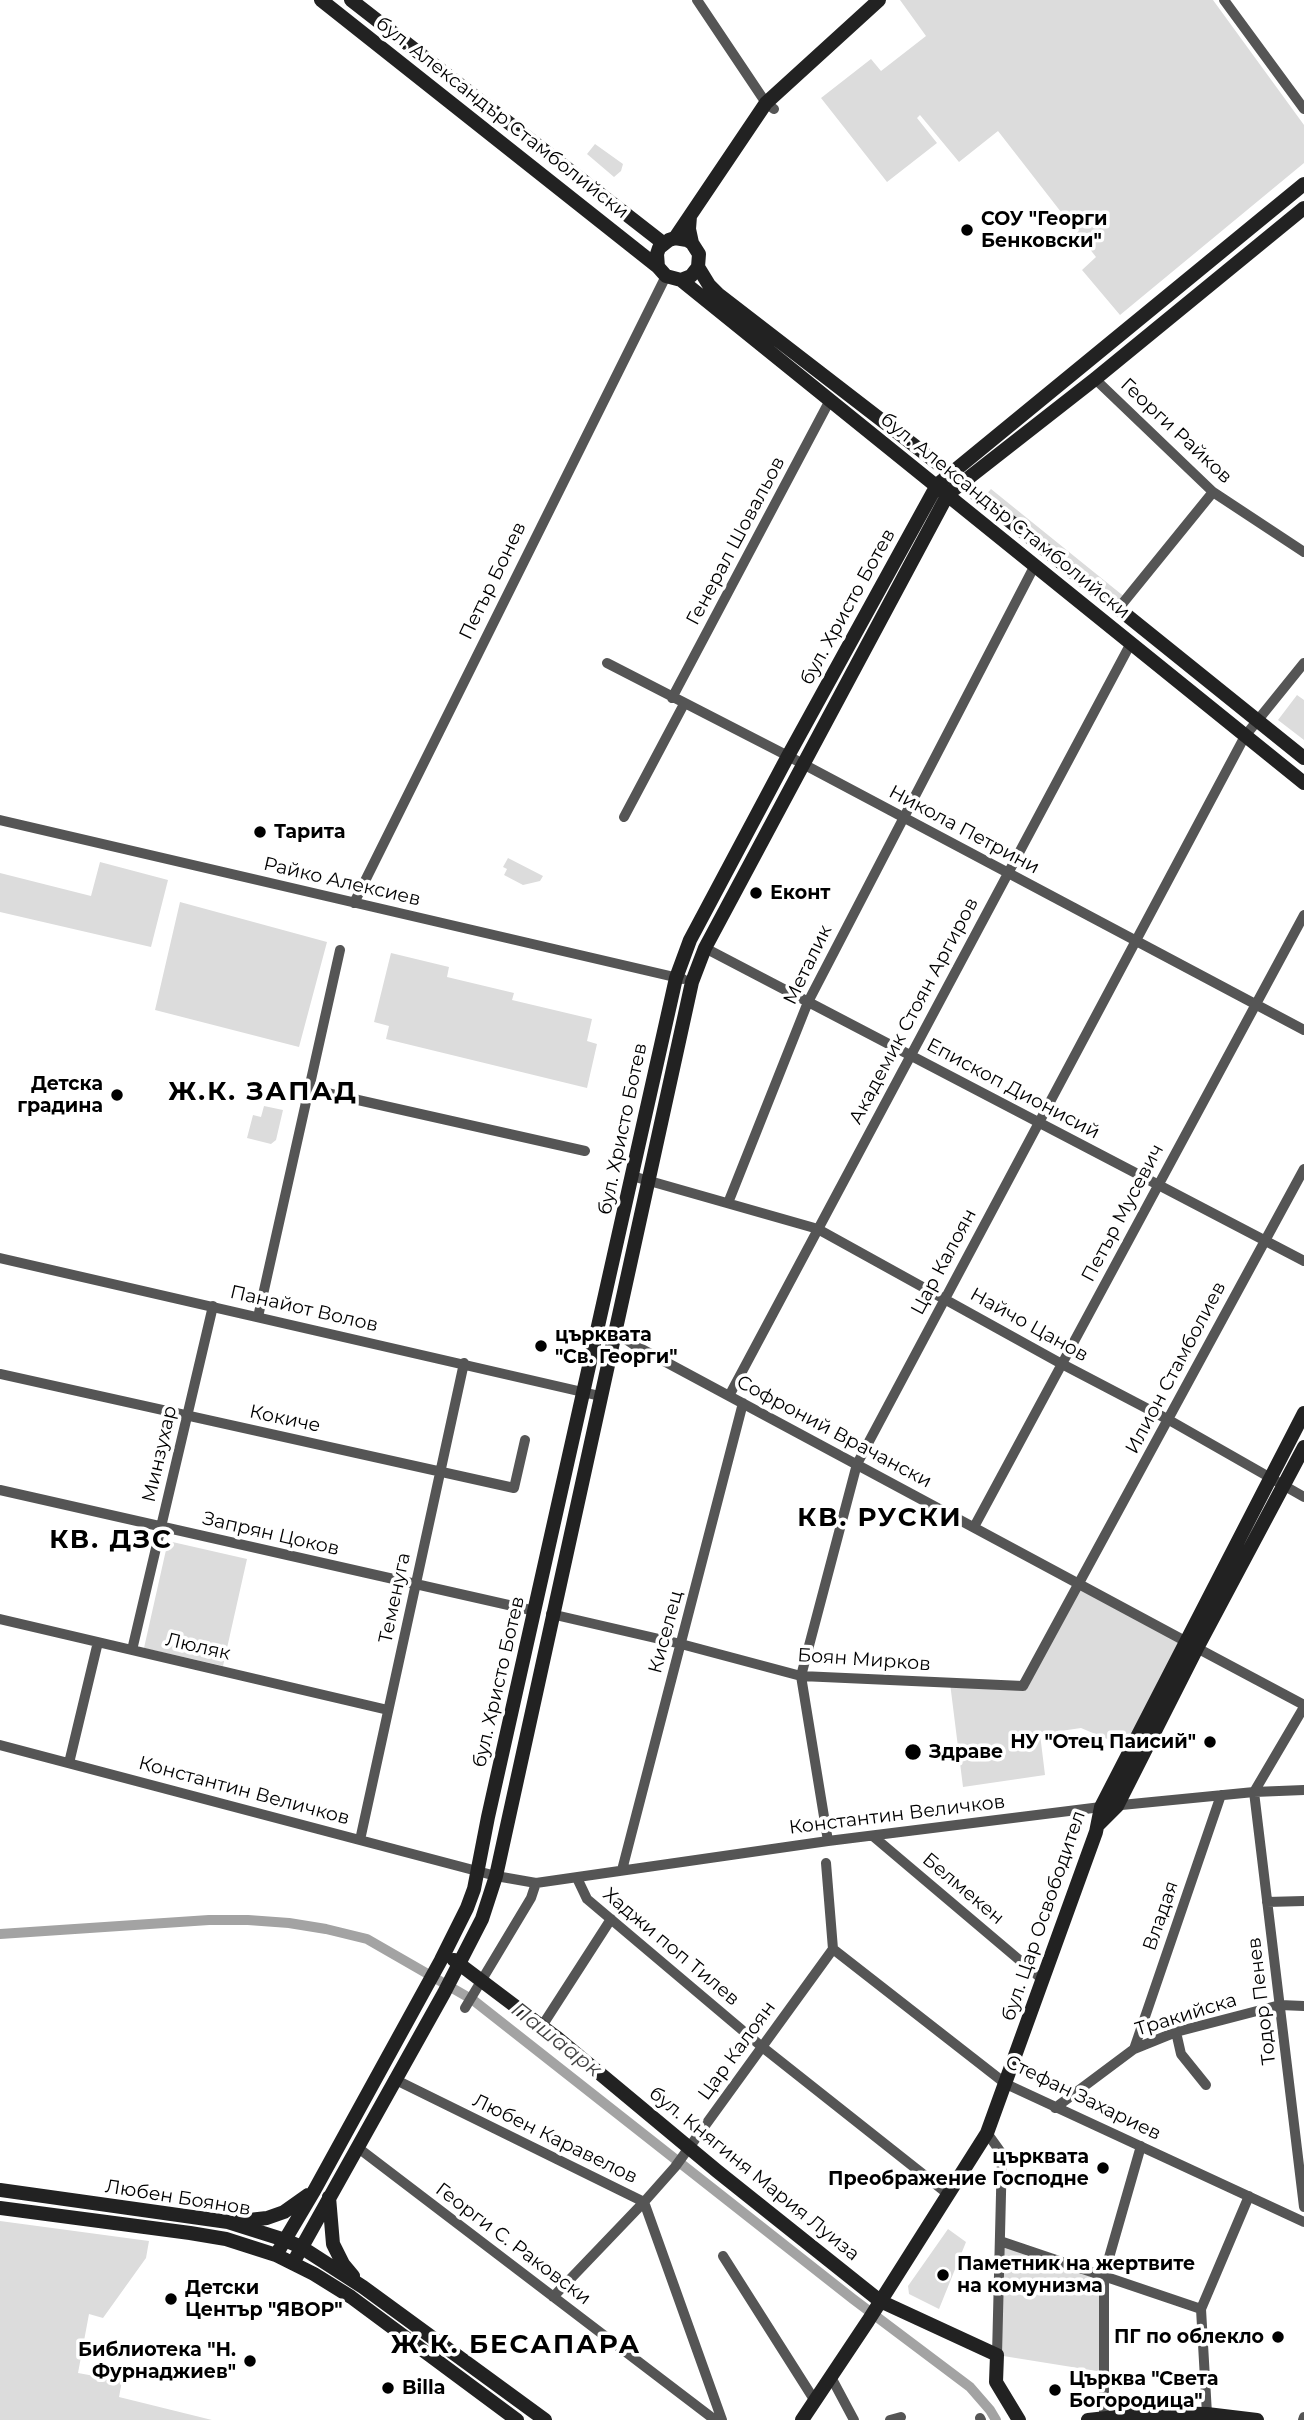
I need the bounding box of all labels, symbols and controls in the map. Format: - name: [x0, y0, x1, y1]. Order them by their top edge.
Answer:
- street label: бул. Александър Стамболийски: [371, 12, 633, 224]
- place label: СОУ "Георги Бенковски": [981, 208, 1107, 252]
- marker: СОУ "Георги Бенковски": [959, 222, 975, 238]
- street label: Георги Райков: [1115, 373, 1237, 489]
- street label: бул. Александър Стамболийски: [876, 408, 1134, 624]
- street label: Генерал Шовальов: [682, 453, 790, 629]
- street label: Петър Бонев: [455, 518, 531, 644]
- street label: бул. Христо Ботев: [796, 525, 900, 689]
- street label: Никола Петрини: [885, 781, 1043, 879]
- place label: Тарита: [274, 821, 345, 843]
- marker: Тарита: [252, 824, 268, 840]
- street label: Райко Алексиев: [261, 853, 423, 911]
- place label: Еконт: [770, 882, 830, 904]
- marker: Еконт: [748, 885, 764, 901]
- street label: Академик Стоян Аргиров: [845, 894, 983, 1128]
- street label: Металик: [779, 921, 837, 1009]
- street label: Епископ Дионисий: [923, 1034, 1103, 1144]
- street label: бул. Христо Ботев: [594, 1041, 652, 1217]
- place label: Детска градина: [17, 1073, 103, 1117]
- district label: Ж.К. ЗАПАД: [170, 1076, 356, 1108]
- marker: Детска градина: [109, 1087, 125, 1103]
- street label: Петър Мусевич: [1077, 1140, 1169, 1286]
- street label: Цар Калоян: [906, 1205, 982, 1319]
- street label: Илион Стамболиев: [1121, 1278, 1231, 1458]
- street label: Панайот Волов: [228, 1281, 380, 1337]
- street label: Найчо Цанов: [966, 1283, 1092, 1367]
- place label: църквата "Св. Георги": [555, 1324, 678, 1368]
- marker: църквата "Св. Георги": [533, 1338, 549, 1354]
- street label: Софроний Врачански: [733, 1371, 935, 1493]
- street label: Кокиче: [247, 1400, 323, 1438]
- street label: Минзухар: [138, 1403, 182, 1505]
- district label: КВ. РУСКИ: [798, 1502, 962, 1534]
- street label: Запрян Цоков: [200, 1507, 342, 1561]
- district label: КВ. ДЗС: [50, 1524, 172, 1556]
- street label: Теменуга: [374, 1551, 416, 1645]
- street label: Киселец: [644, 1588, 688, 1676]
- street label: бул. Христо Ботев: [468, 1594, 530, 1770]
- street label: Люляк: [163, 1628, 233, 1666]
- street label: Боян Мирков: [797, 1644, 931, 1676]
- place label: НУ "Отец Паисий": [1010, 1731, 1196, 1753]
- marker: НУ "Отец Паисий": [1202, 1734, 1218, 1750]
- place label: Здраве: [929, 1741, 1003, 1763]
- marker: Здраве: [903, 1742, 923, 1762]
- street label: Константин Величков: [136, 1752, 352, 1830]
- street label: Константин Величков: [788, 1790, 1006, 1840]
- street label: бул. Цар Освободител: [997, 1808, 1091, 2024]
- street label: Белмекен: [918, 1848, 1008, 1930]
- street label: Владая: [1138, 1878, 1184, 1954]
- street label: Хаджи поп Тилев: [598, 1883, 744, 2011]
- street label: Тодор Пенев: [1243, 1936, 1281, 2066]
- street label: Тракийска: [1133, 1989, 1239, 2041]
- water label: Пашаарк: [506, 1997, 606, 2083]
- street label: Цар Калоян: [693, 1997, 781, 2105]
- street label: Стефан Захариев: [1001, 2050, 1165, 2146]
- street label: бул. Княгиня Мария Луиза: [644, 2082, 864, 2266]
- street label: Любен Каравелов: [469, 2089, 641, 2189]
- place label: църквата Преображение Господне: [828, 2146, 1089, 2190]
- marker: църквата Преображение Господне: [1095, 2160, 1111, 2176]
- street label: Любен Боянов: [104, 2175, 252, 2221]
- street label: Георги С. Раковски: [431, 2178, 595, 2310]
- place label: Паметник на жертвите на комунизма: [957, 2253, 1195, 2297]
- marker: Паметник на жертвите на комунизма: [935, 2267, 951, 2283]
- place label: Детски Център "ЯВОР": [185, 2277, 343, 2321]
- marker: Детски Център "ЯВОР": [163, 2291, 179, 2307]
- place label: ПГ по облекло: [1114, 2326, 1264, 2348]
- district label: Ж.К. БЕСАПАРА: [392, 2329, 640, 2361]
- marker: ПГ по облекло: [1270, 2329, 1286, 2345]
- place label: Библиотека "Н. Фурнаджиев": [78, 2339, 236, 2383]
- marker: Библиотека "Н. Фурнаджиев": [242, 2353, 258, 2369]
- place label: Църква "Света Богородица": [1069, 2368, 1218, 2412]
- place label: Billa: [402, 2377, 445, 2399]
- marker: Billa: [380, 2380, 396, 2396]
- marker: Църква "Света Богородица": [1047, 2382, 1063, 2398]

